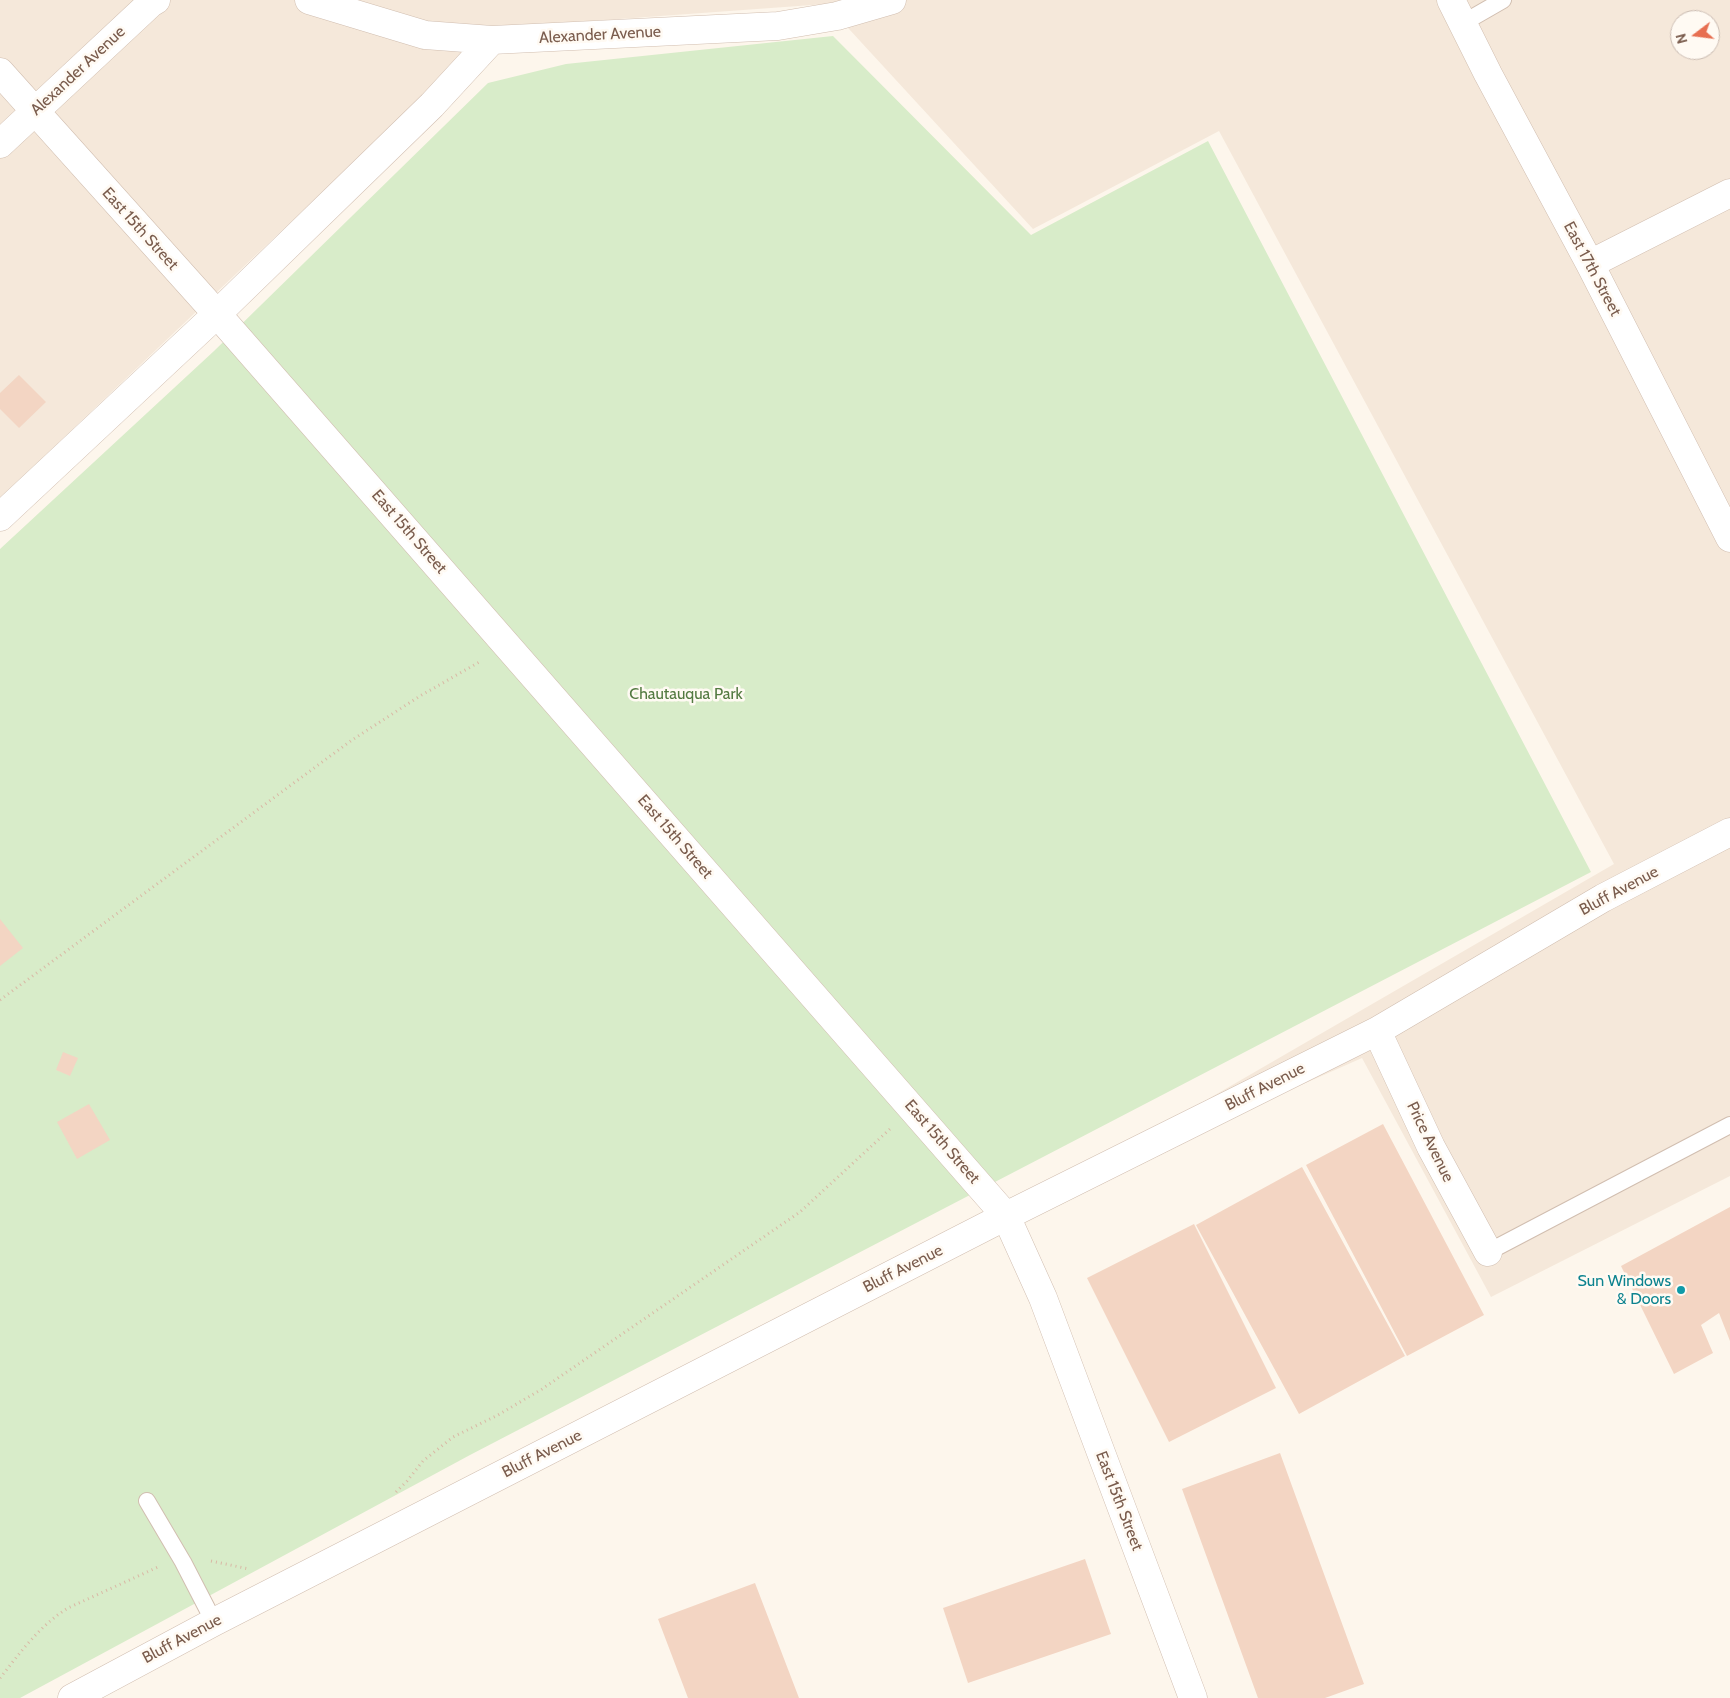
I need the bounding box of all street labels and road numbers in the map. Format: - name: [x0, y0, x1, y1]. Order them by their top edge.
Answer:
- street label: Alexander Avenue: [27, 22, 129, 120]
- street label: Alexander Avenue: [539, 22, 661, 48]
- street label: East 15th Street: [98, 184, 182, 274]
- street label: East 17th Street: [1559, 218, 1625, 320]
- street label: East 15th Street: [367, 486, 451, 578]
- street label: East 15th Street: [633, 791, 717, 883]
- street label: Bluff Avenue: [1576, 862, 1662, 920]
- street label: Bluff Avenue: [1222, 1059, 1308, 1115]
- street label: East 15th Street: [900, 1096, 984, 1188]
- street label: Price Avenue: [1402, 1099, 1458, 1185]
- street label: Bluff Avenue: [860, 1241, 946, 1297]
- street label: Bluff Avenue: [499, 1426, 585, 1482]
- street label: East 15th Street: [1091, 1449, 1147, 1553]
- street label: Bluff Avenue: [139, 1610, 225, 1668]

